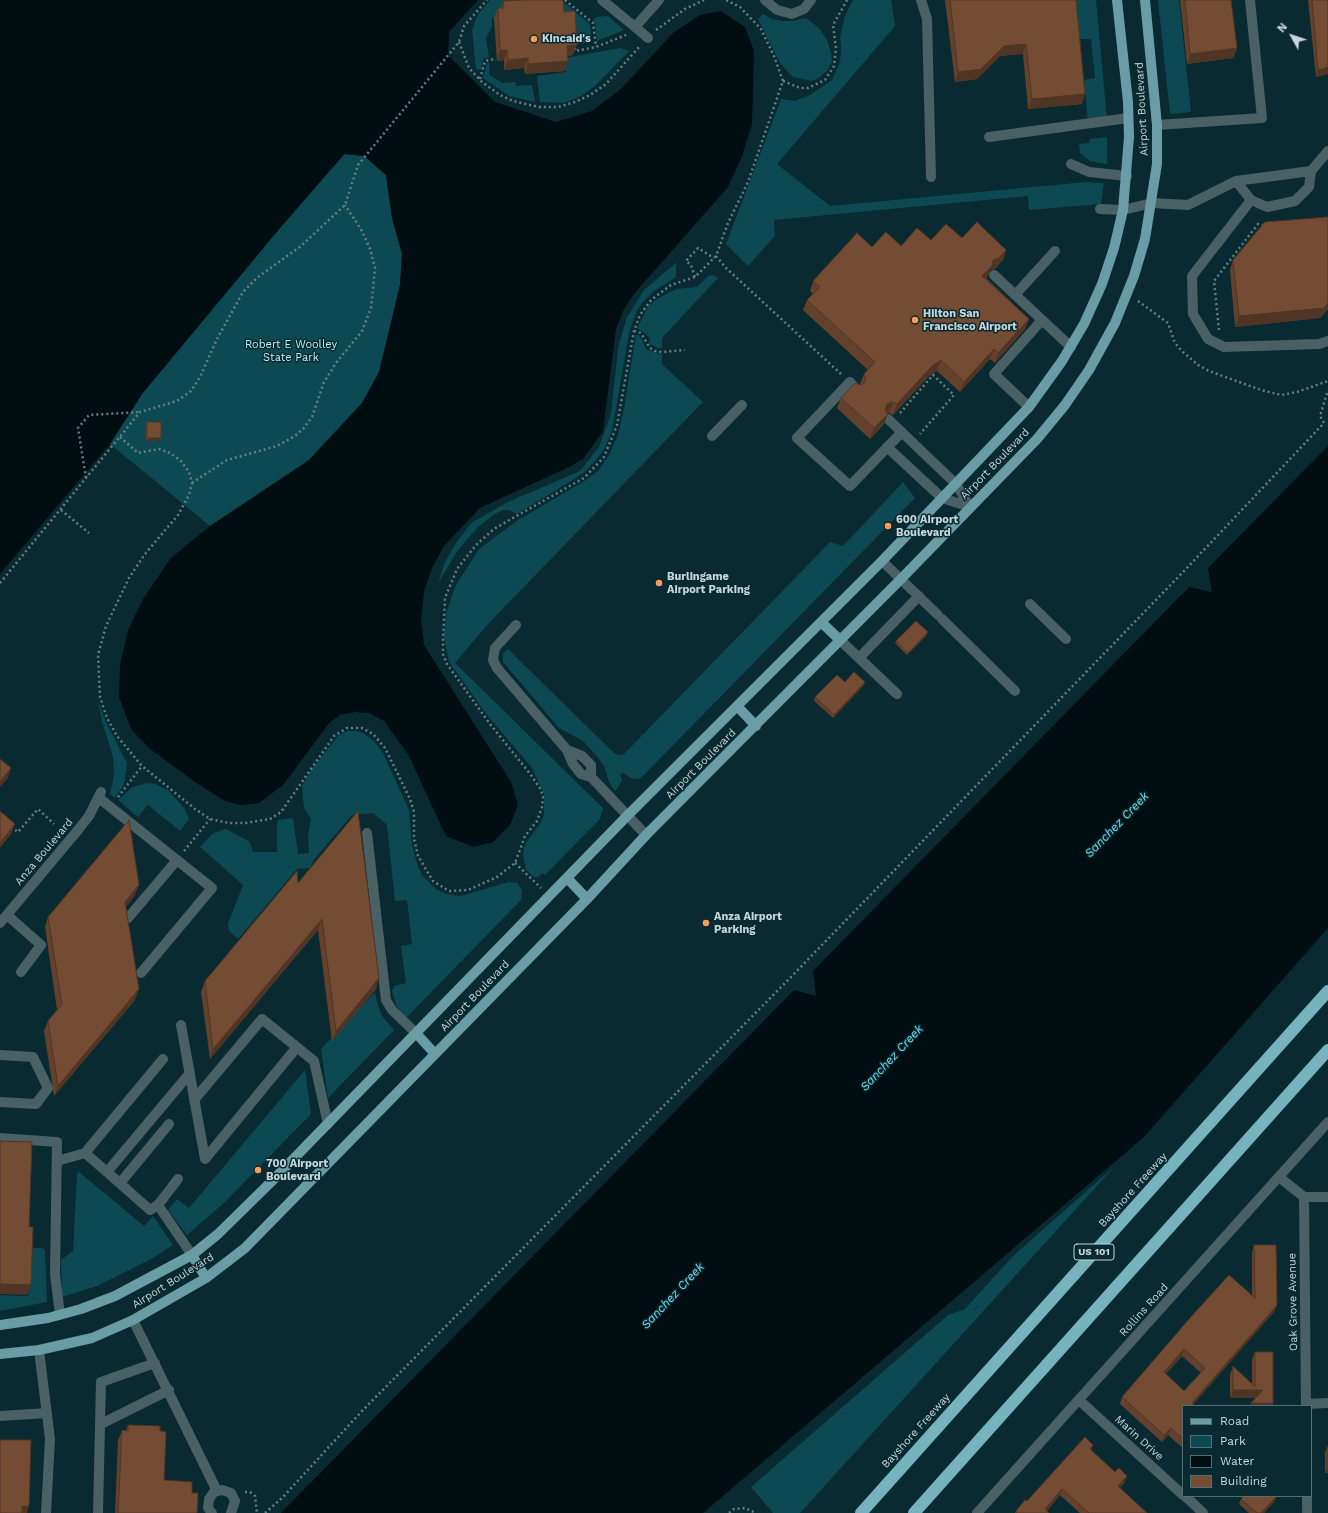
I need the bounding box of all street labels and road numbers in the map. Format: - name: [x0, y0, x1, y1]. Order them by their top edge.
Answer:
- street label: Airport Boulevard: [1133, 62, 1151, 156]
- street label: Airport Boulevard: [958, 426, 1032, 502]
- street label: Airport Boulevard: [663, 726, 739, 802]
- street label: Anza Boulevard: [12, 816, 76, 888]
- street label: Airport Boulevard: [438, 958, 512, 1034]
- street label: Bayshore Freeway: [1096, 1150, 1170, 1230]
- road number: US 101: [1074, 1244, 1114, 1260]
- street label: Airport Boulevard: [130, 1251, 216, 1311]
- street label: Oak Grove Avenue: [1286, 1253, 1300, 1351]
- street label: Rollins Road: [1117, 1281, 1171, 1339]
- street label: Bayshore Freeway: [879, 1391, 953, 1471]
- street label: Marin Drive: [1112, 1413, 1166, 1463]

